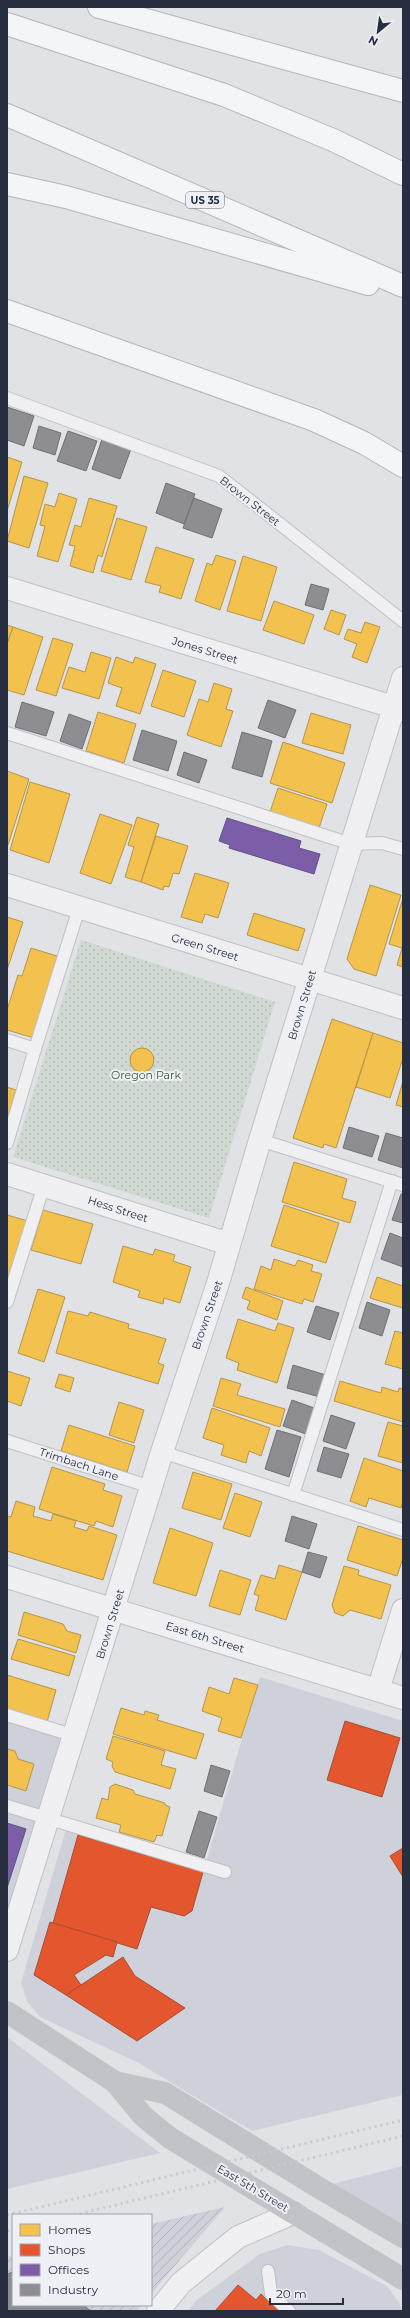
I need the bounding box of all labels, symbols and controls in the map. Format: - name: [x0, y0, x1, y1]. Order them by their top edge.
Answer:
- north arrow: [358, 12, 398, 52]
- text: N: [366, 32, 380, 49]
- road number: US 35: [186, 192, 224, 208]
- street label: Brown Street: [217, 473, 283, 529]
- street label: Jones Street: [169, 633, 240, 667]
- street label: Green Street: [170, 930, 241, 964]
- street label: Brown Street: [285, 968, 319, 1042]
- park label: Oregon Park: [111, 1068, 181, 1082]
- street label: Hess Street: [86, 1193, 150, 1225]
- street label: Brown Street: [189, 1278, 226, 1352]
- street label: Trimbach Lane: [38, 1445, 121, 1484]
- street label: Brown Street: [93, 1587, 127, 1661]
- street label: East 6th Street: [164, 1618, 246, 1656]
- street label: East 5th Street: [215, 2161, 292, 2215]
- legend: [12, 2214, 152, 2306]
- text: Homes: [48, 2222, 91, 2237]
- text: Shops: [48, 2242, 85, 2257]
- text: Offices: [48, 2262, 89, 2277]
- scale bar: [270, 2280, 343, 2306]
- text: Industry: [48, 2282, 98, 2297]
- text: 20 m: [276, 2286, 307, 2301]

